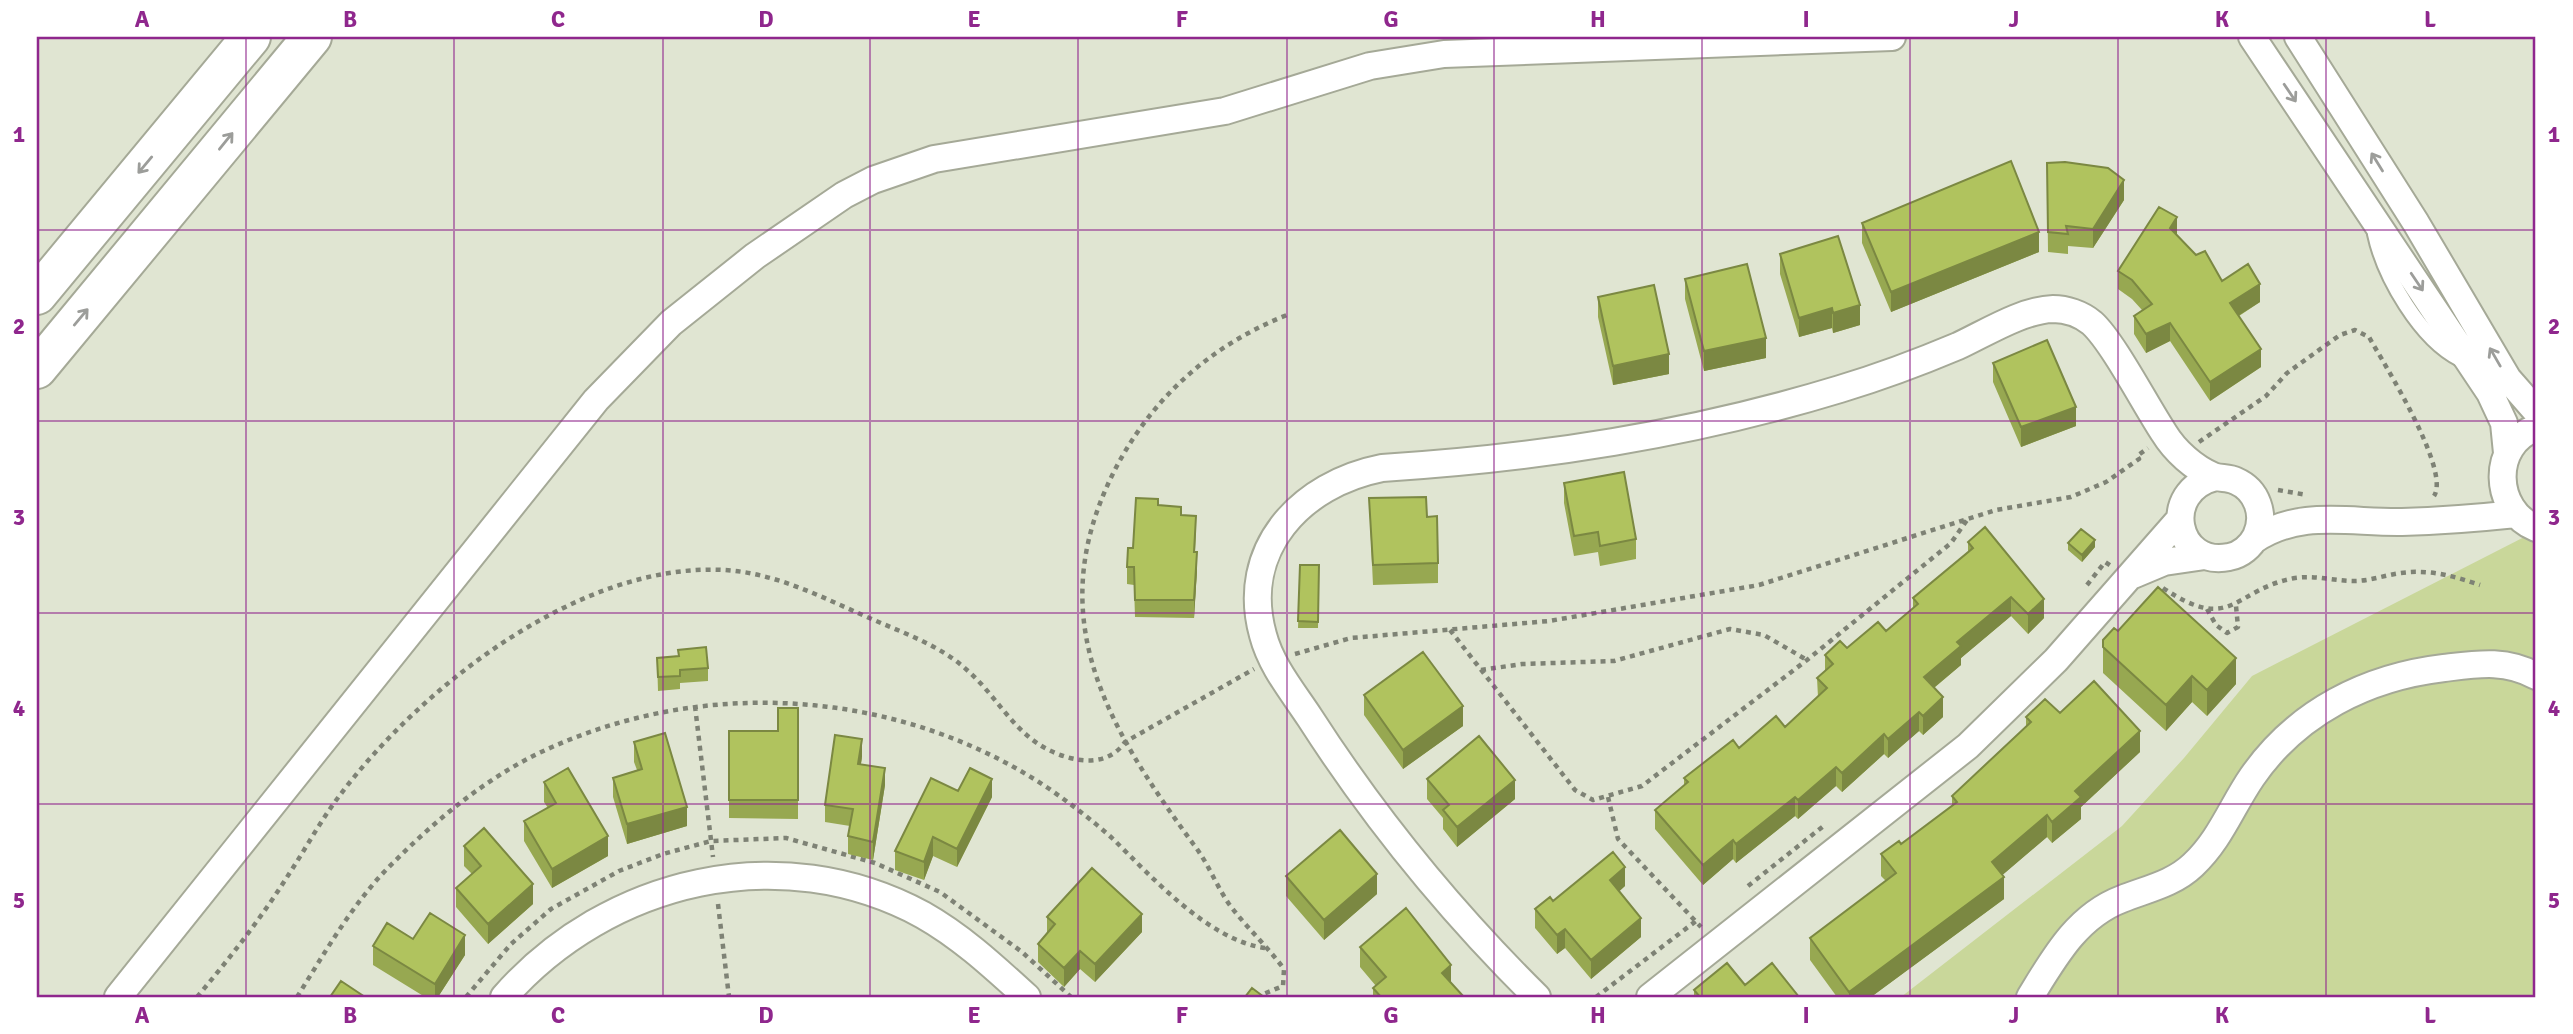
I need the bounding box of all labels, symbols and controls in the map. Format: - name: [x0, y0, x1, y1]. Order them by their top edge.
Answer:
- text: A: [135, 5, 150, 34]
- text: B: [343, 5, 357, 34]
- text: C: [551, 5, 565, 34]
- text: D: [758, 5, 774, 34]
- text: E: [967, 5, 981, 34]
- text: F: [1176, 5, 1188, 34]
- text: G: [1383, 5, 1399, 34]
- text: H: [1590, 5, 1606, 34]
- text: I: [1802, 5, 1810, 34]
- text: J: [2009, 5, 2019, 34]
- text: K: [2215, 5, 2230, 34]
- text: L: [2424, 5, 2436, 34]
- one-way arrow: [2283, 83, 2297, 103]
- text: 1: [13, 120, 25, 149]
- text: 1: [2548, 120, 2560, 149]
- one-way arrow: [218, 133, 233, 151]
- one-way arrow: [2369, 153, 2383, 173]
- one-way arrow: [137, 155, 152, 173]
- one-way arrow: [2410, 272, 2424, 292]
- one-way arrow: [73, 308, 88, 326]
- text: 2: [13, 312, 25, 341]
- text: 2: [2548, 312, 2560, 341]
- one-way arrow: [2488, 347, 2502, 367]
- text: 3: [13, 503, 25, 532]
- text: 3: [2548, 503, 2560, 532]
- text: 4: [13, 694, 25, 723]
- text: 4: [2548, 694, 2560, 723]
- text: 5: [13, 886, 25, 915]
- text: 5: [2548, 886, 2560, 915]
- text: A: [135, 1001, 150, 1030]
- text: B: [343, 1001, 357, 1030]
- text: C: [551, 1001, 565, 1030]
- text: D: [758, 1001, 774, 1030]
- text: E: [967, 1001, 981, 1030]
- text: F: [1176, 1001, 1188, 1030]
- text: G: [1383, 1001, 1399, 1030]
- text: H: [1590, 1001, 1606, 1030]
- text: I: [1802, 1001, 1810, 1030]
- text: J: [2009, 1001, 2019, 1030]
- text: K: [2215, 1001, 2230, 1030]
- text: L: [2424, 1001, 2436, 1030]

